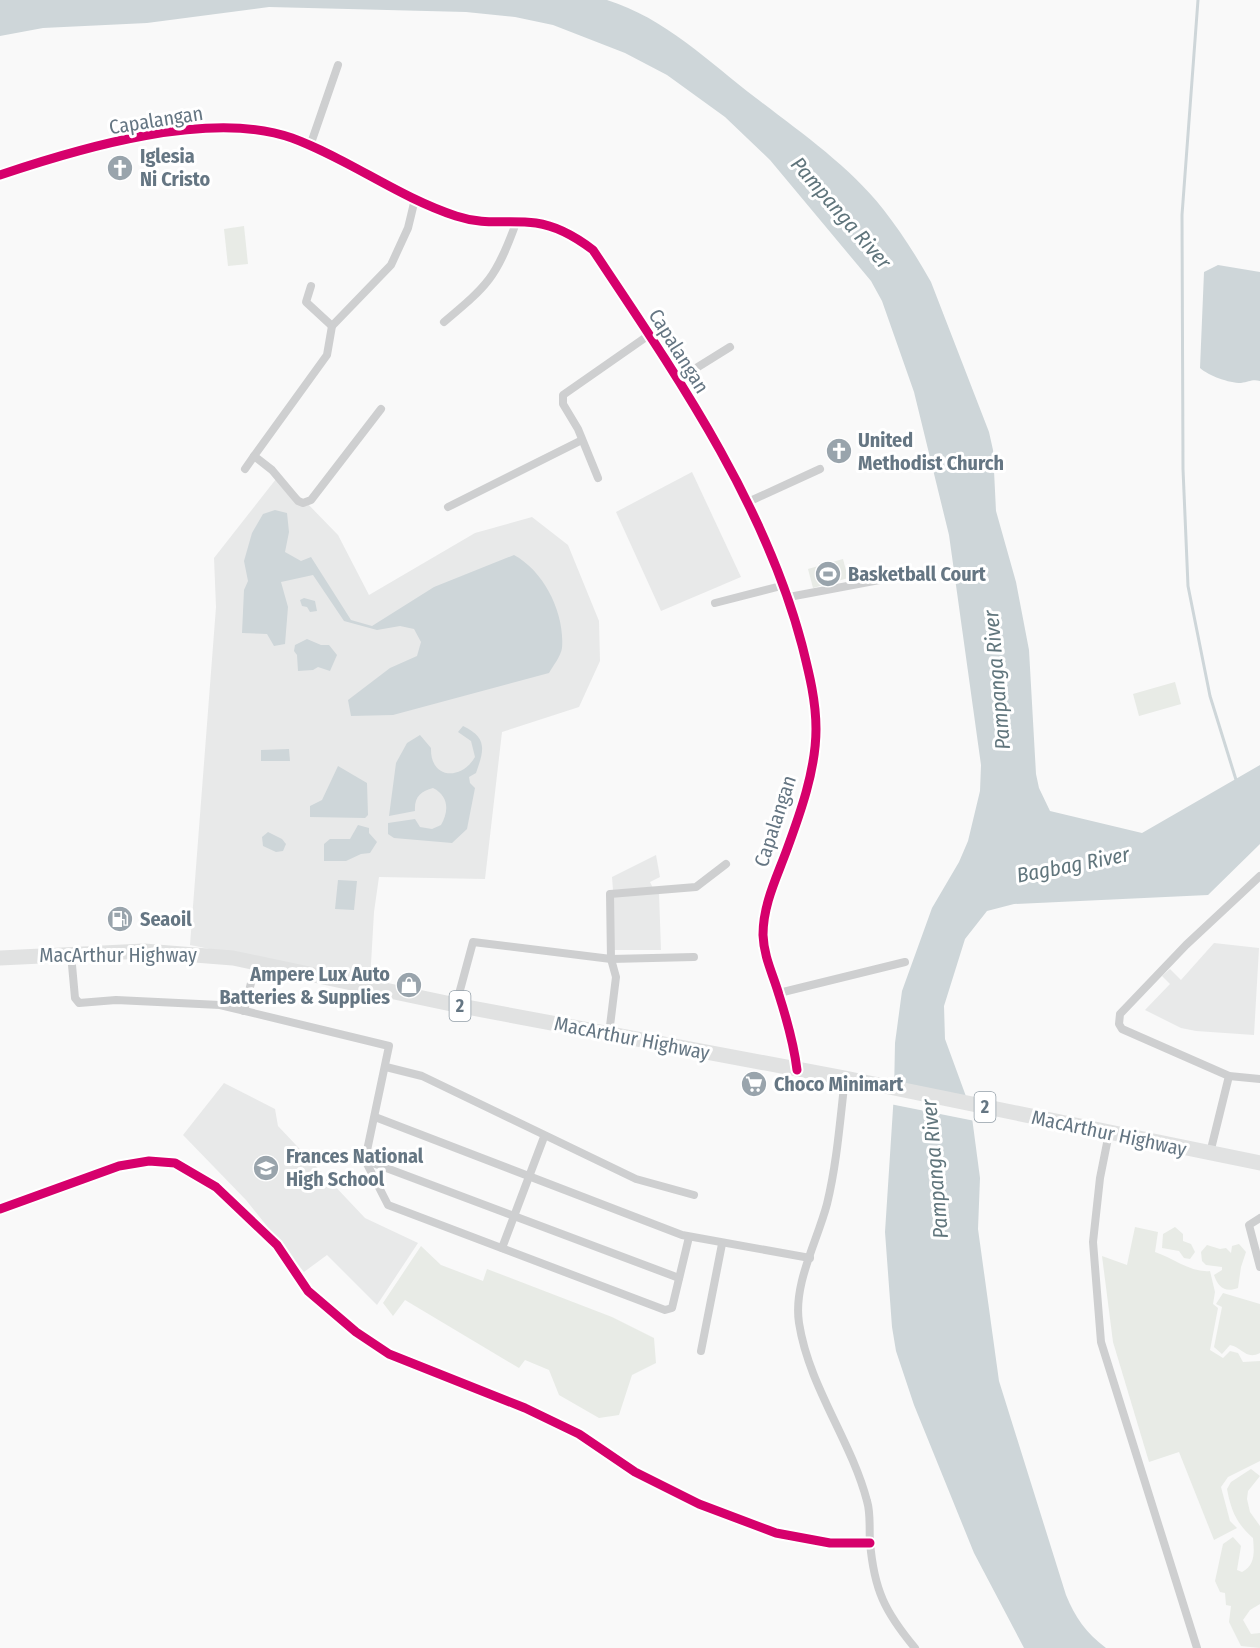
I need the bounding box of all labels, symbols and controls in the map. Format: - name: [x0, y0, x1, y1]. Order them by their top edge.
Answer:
- street label: Capalangan: [107, 101, 205, 139]
- place label: Iglesia Ni Cristo: [140, 144, 210, 191]
- water label: Pampanga River: [785, 152, 897, 275]
- church icon: Iglesia Ni Cristo: [105, 153, 135, 183]
- street label: Capalangan: [644, 304, 714, 398]
- place label: United Methodist Church: [858, 428, 1004, 475]
- church icon: United Methodist Church: [824, 436, 854, 466]
- sports icon: Basketball Court: [813, 559, 843, 589]
- place label: Basketball Court: [848, 562, 987, 586]
- water label: Pampanga River: [978, 608, 1016, 751]
- street label: Capalangan: [749, 772, 801, 870]
- water label: Bagbag River: [1014, 841, 1132, 889]
- fuel station icon: Seaoil: [105, 904, 135, 934]
- place label: Seaoil: [140, 907, 192, 931]
- street label: MacArthur Highway: [39, 943, 197, 967]
- place label: Ampere Lux Auto Batteries & Supplies: [219, 962, 390, 1009]
- shop icon: Ampere Lux Auto Batteries & Supplies: [394, 970, 424, 1000]
- road number: 2: [450, 991, 470, 1021]
- street label: MacArthur Highway: [552, 1011, 712, 1065]
- supermarket icon: Choco Minimart: [739, 1069, 769, 1099]
- place label: Choco Minimart: [774, 1072, 904, 1096]
- road number: 2: [974, 1092, 996, 1122]
- water label: Pampanga River: [916, 1097, 954, 1240]
- street label: MacArthur Highway: [1029, 1105, 1189, 1161]
- place label: Frances National High School: [286, 1144, 424, 1191]
- school or university icon: Frances National High School: [251, 1153, 281, 1183]

